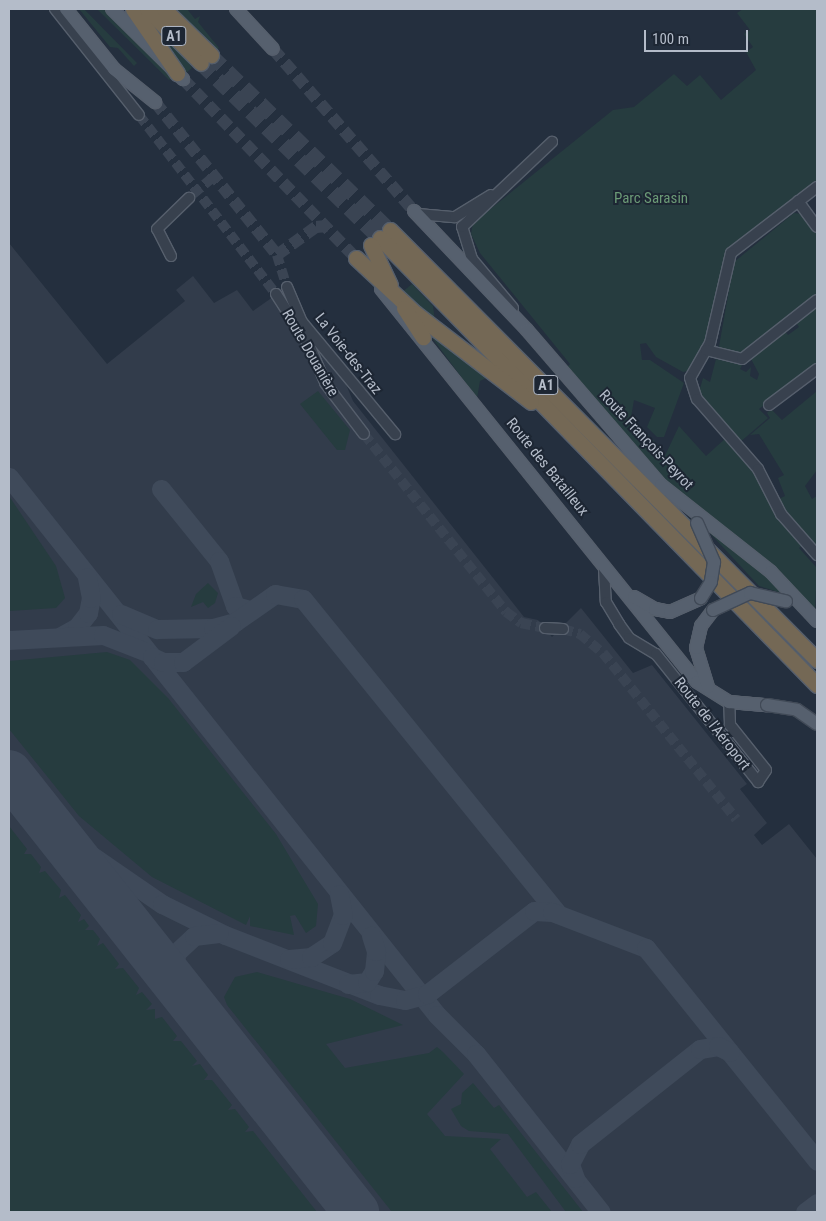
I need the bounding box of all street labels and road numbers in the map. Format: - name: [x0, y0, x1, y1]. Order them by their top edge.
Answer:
- road number: A1: [160, 24, 188, 48]
- street label: Route Douanière: [278, 306, 342, 400]
- street label: La Voie-des-Traz: [311, 310, 385, 398]
- road number: A1: [532, 374, 560, 396]
- street label: Route François-Peyrot: [595, 386, 697, 494]
- street label: Route des Batailleux: [502, 414, 592, 520]
- street label: Route de l'Aéroport: [670, 674, 754, 774]

